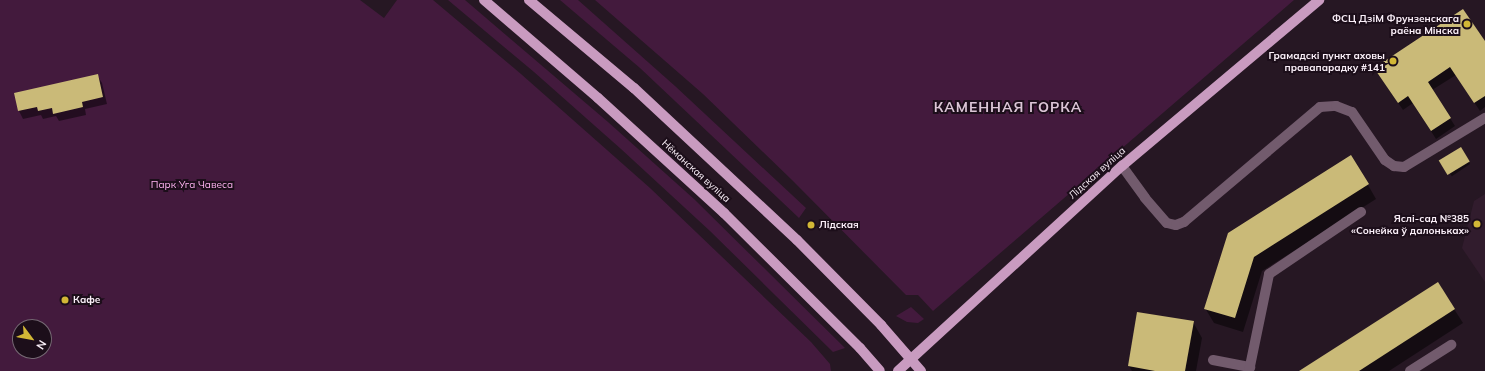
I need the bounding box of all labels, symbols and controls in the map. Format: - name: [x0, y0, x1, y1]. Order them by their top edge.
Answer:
- place label: ФСЦ ДзіМ Фрунзенскага раёна Мінска: [1332, 12, 1459, 36]
- marker: ФСЦ ДзіМ Фрунзенскага раёна Мінска: [1462, 19, 1472, 29]
- place label: Грамадскі пункт аховы правапарадку #141: [1269, 49, 1385, 72]
- marker: Грамадскі пункт аховы правапарадку #141: [1388, 56, 1398, 66]
- district label: КАМЕННАЯ ГОРКА: [934, 99, 1082, 115]
- street label: Нёманская вуліца: [659, 137, 733, 205]
- street label: Лідская вуліца: [1066, 144, 1128, 202]
- park label: Парк Уга Чавеса: [151, 179, 233, 191]
- place label: Яслі-сад №385 «Сонейка ў далоньках»: [1351, 212, 1469, 236]
- place label: Лідская: [819, 219, 859, 231]
- marker: Яслі-сад №385 «Сонейка ў далоньках»: [1472, 219, 1482, 229]
- marker: Лідская: [806, 220, 816, 230]
- place label: Кафе: [73, 294, 100, 306]
- marker: Кафе: [60, 295, 70, 305]
- north arrow: [12, 319, 52, 359]
- text: N: [33, 338, 49, 352]

